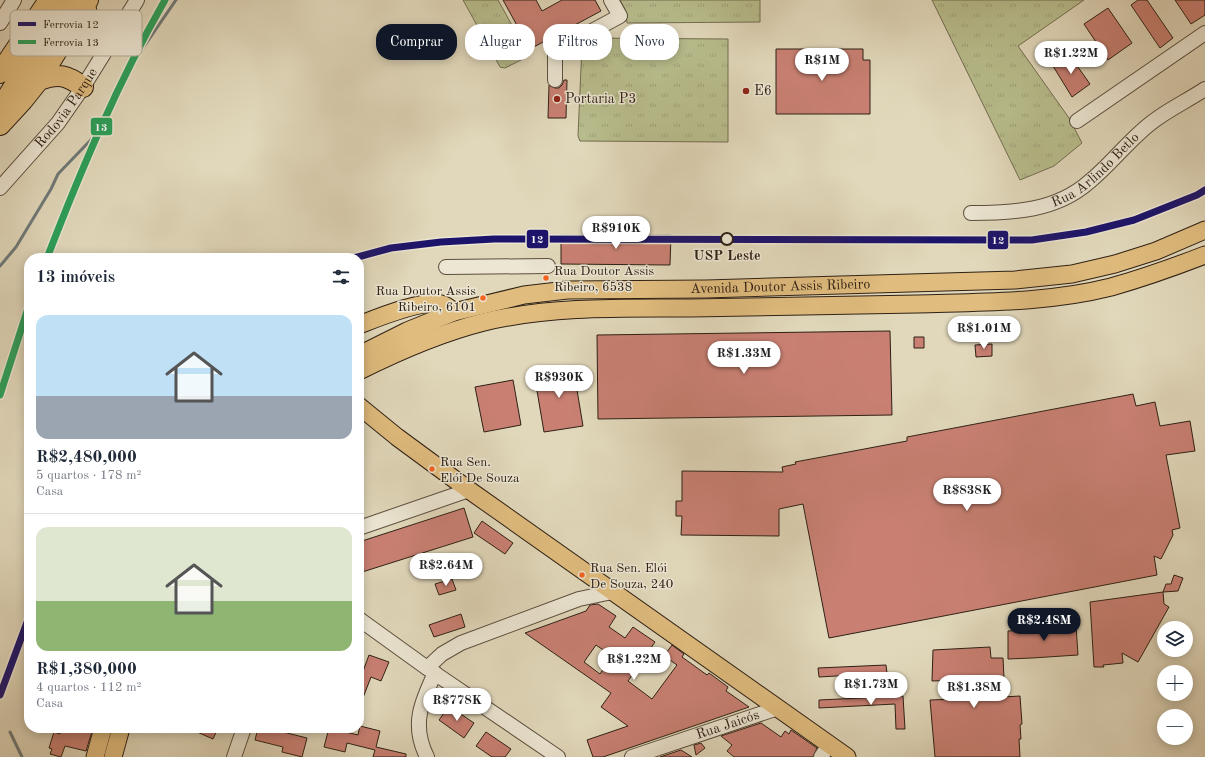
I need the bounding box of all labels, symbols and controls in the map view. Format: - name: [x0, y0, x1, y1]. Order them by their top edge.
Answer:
- legend: [10, 10, 142, 56]
- text: Ferrovia 12: [43, 20, 99, 31]
- chip: Comprar: [376, 24, 457, 60]
- chip: Alugar: [465, 24, 535, 60]
- chip: Filtros: [543, 24, 612, 60]
- chip: Novo: [620, 24, 679, 60]
- text: Ferrovia 13: [43, 38, 99, 49]
- pin: R$1.22M: [1034, 41, 1108, 75]
- text: R$1.22M: [1044, 47, 1098, 60]
- pin: R$1M: [798, 48, 846, 82]
- text: R$1M: [804, 54, 840, 67]
- street label: Rodovia Parque: [32, 66, 100, 151]
- place label: E6: [754, 84, 772, 98]
- marker: E6: [741, 86, 751, 96]
- place label: Portaria P3: [565, 92, 636, 106]
- marker: Portaria P3: [552, 94, 562, 104]
- line badge: 13: [90, 117, 113, 136]
- text: 13: [95, 123, 107, 134]
- street label: Rua Arlindo Betlo: [1050, 130, 1142, 210]
- pin: R$910K: [583, 216, 649, 250]
- text: R$910K: [591, 222, 641, 235]
- line badge: 12: [526, 229, 549, 249]
- line badge: 12: [987, 230, 1009, 250]
- marker: USP Leste: [720, 232, 734, 246]
- text: 12: [531, 235, 543, 246]
- text: 12: [992, 236, 1004, 247]
- place label: USP Leste: [693, 249, 761, 263]
- place label: Rua Doutor Assis Ribeiro, 6538: [554, 265, 655, 294]
- icon: filters: [330, 266, 352, 288]
- text: 13 imóveis: [36, 269, 115, 286]
- marker: Rua Doutor Assis Ribeiro, 6538: [541, 273, 551, 283]
- street label: Avenida Doutor Assis Ribeiro: [690, 277, 870, 296]
- place label: Rua Doutor Assis Ribeiro, 6101: [376, 285, 476, 314]
- marker: Rua Doutor Assis Ribeiro, 6101: [478, 293, 488, 303]
- pin: R$1.01M: [947, 316, 1021, 350]
- text: R$1.01M: [957, 322, 1011, 335]
- icon: home: [158, 341, 230, 413]
- pin: R$1.33M: [707, 341, 781, 375]
- text: R$1.33M: [717, 347, 771, 360]
- pin: R$930K: [526, 365, 592, 399]
- text: R$930K: [534, 371, 584, 384]
- text: R$2,480,000: [36, 449, 137, 466]
- place label: Rua Sen. Elói De Souza: [440, 456, 520, 485]
- marker: Rua Sen. Elói De Souza: [427, 464, 437, 474]
- text: 5 quartos · 178 m²: [36, 469, 141, 482]
- pin: R$838K: [934, 478, 1000, 512]
- text: R$838K: [942, 484, 992, 497]
- text: Casa: [36, 485, 63, 498]
- icon: home: [158, 553, 230, 625]
- pin: R$2.64M: [409, 553, 483, 587]
- text: R$2.64M: [419, 559, 473, 572]
- place label: Rua Sen. Elói De Souza, 240: [590, 562, 673, 591]
- marker: Rua Sen. Elói De Souza, 240: [577, 570, 587, 580]
- pin: R$2.48M: [1007, 608, 1081, 642]
- text: R$2.48M: [1017, 614, 1071, 627]
- map controls: [1157, 621, 1193, 745]
- button: layers: [1157, 621, 1193, 657]
- pin: R$1.22M: [597, 647, 671, 681]
- text: R$1.22M: [607, 653, 661, 666]
- text: R$1,380,000: [36, 661, 137, 678]
- button: +: [1157, 665, 1193, 701]
- pin: R$1.73M: [834, 672, 908, 706]
- pin: R$1.38M: [937, 675, 1011, 709]
- text: R$1.73M: [844, 678, 898, 691]
- text: 4 quartos · 112 m²: [36, 681, 141, 694]
- text: R$1.38M: [947, 681, 1001, 694]
- pin: R$778K: [424, 688, 490, 722]
- text: R$778K: [432, 694, 482, 707]
- text: Casa: [36, 697, 63, 710]
- street label: Rua Jaicós: [694, 708, 761, 742]
- button: −: [1157, 709, 1193, 745]

